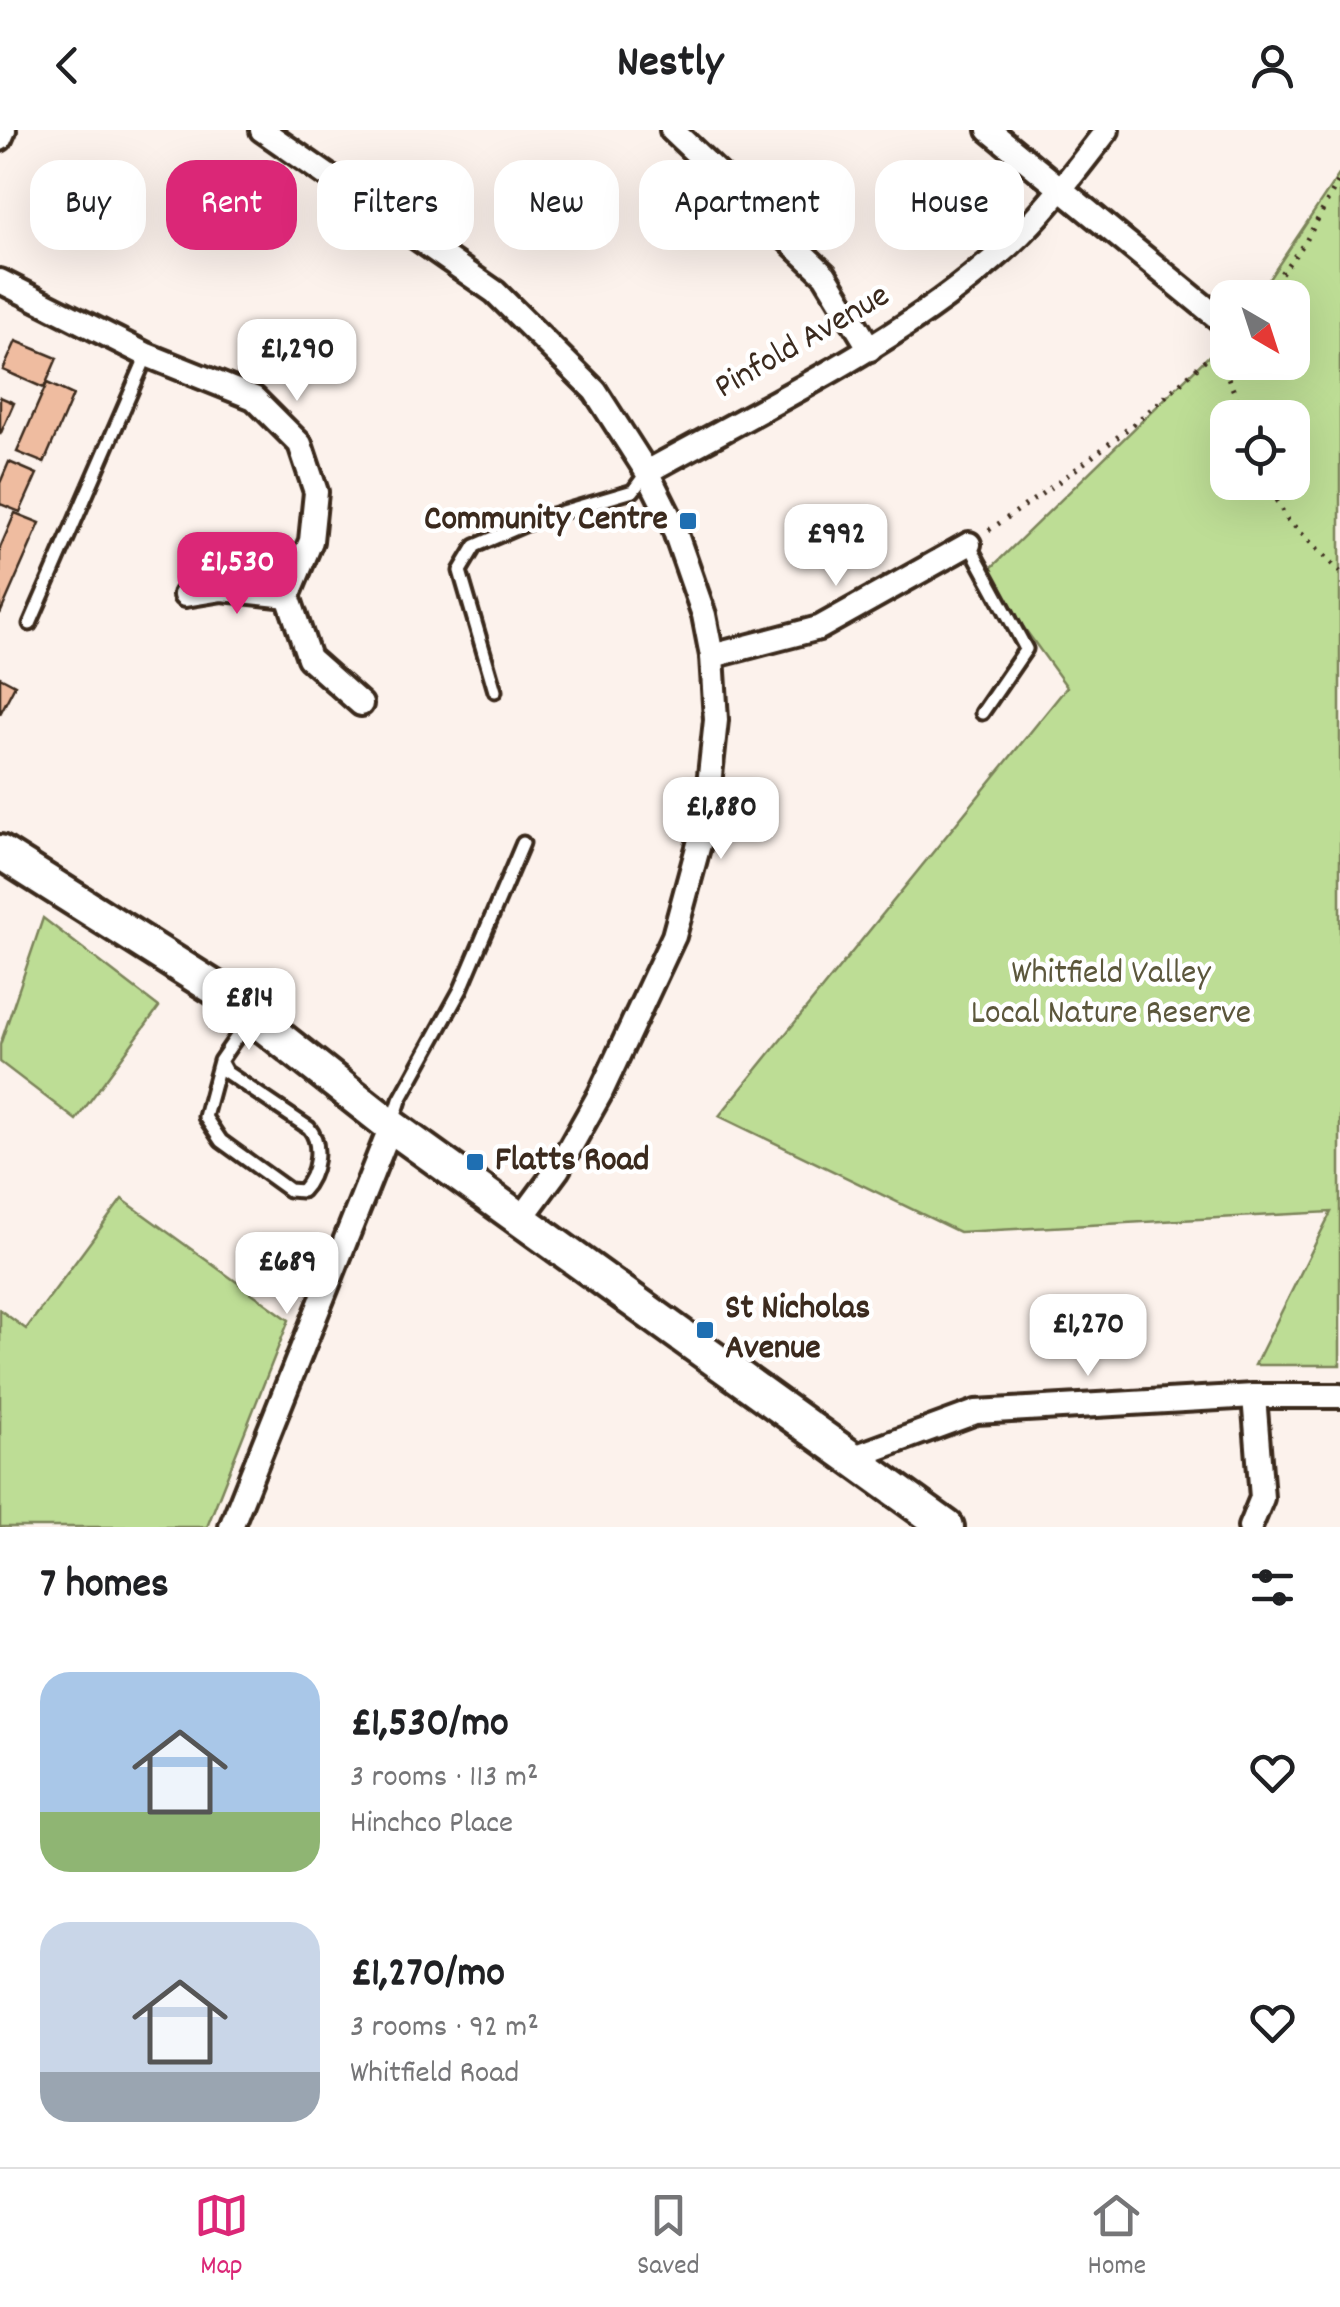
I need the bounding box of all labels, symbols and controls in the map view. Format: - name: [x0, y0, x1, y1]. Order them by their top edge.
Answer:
- text: Nestly: [617, 33, 723, 97]
- icon: back: [40, 38, 95, 93]
- icon: person: [1245, 38, 1300, 93]
- chip: Buy: [30, 160, 146, 250]
- chip: Rent: [166, 160, 297, 250]
- chip: Filters: [317, 160, 474, 250]
- chip: New: [494, 160, 619, 250]
- chip: Apartment: [639, 160, 855, 250]
- chip: House: [875, 160, 1024, 250]
- street label: Pinfold Avenue: [706, 273, 900, 413]
- north arrow: [1210, 280, 1310, 380]
- map controls: [1210, 280, 1310, 500]
- pin: £1,290: [216, 319, 378, 404]
- text: £1,290: [259, 328, 335, 374]
- button: locate: [1210, 400, 1310, 500]
- place label: Community Centre: [424, 496, 668, 546]
- pin: £992: [777, 504, 895, 589]
- marker: Community Centre: [677, 510, 699, 532]
- text: £992: [806, 513, 866, 559]
- pin: £1,530: [156, 532, 318, 617]
- text: £1,530: [199, 541, 275, 587]
- pin: £1,880: [640, 777, 802, 862]
- text: £1,880: [685, 786, 757, 832]
- park label: Whitfield Valley Local Nature Reserve: [971, 950, 1251, 1040]
- pin: £814: [190, 968, 308, 1053]
- text: £814: [224, 977, 274, 1023]
- place label: Flatts Road: [495, 1137, 649, 1187]
- marker: Flatts Road: [464, 1151, 486, 1173]
- pin: £689: [228, 1232, 346, 1317]
- text: £689: [257, 1241, 317, 1287]
- place label: St Nicholas Avenue: [725, 1285, 870, 1375]
- pin: £1,270: [1007, 1294, 1169, 1379]
- text: £1,270: [1052, 1303, 1124, 1349]
- marker: St Nicholas Avenue: [694, 1319, 716, 1341]
- text: 7 homes: [40, 1557, 169, 1617]
- icon: filters: [1245, 1560, 1300, 1615]
- text: £1,530/mo: [350, 1696, 509, 1756]
- icon: home: [120, 1712, 240, 1832]
- icon: heart: [1245, 1745, 1300, 1800]
- text: 3 rooms · 113 m²: [350, 1756, 539, 1802]
- text: Hinchco Place: [350, 1802, 513, 1848]
- text: £1,270/mo: [350, 1946, 505, 2006]
- icon: home: [120, 1962, 240, 2082]
- icon: heart: [1245, 1995, 1300, 2050]
- text: 3 rooms · 92 m²: [350, 2006, 539, 2052]
- text: Whitfield Road: [350, 2052, 519, 2098]
- tab: Map: [194, 2188, 249, 2288]
- tab: Saved: [637, 2188, 700, 2288]
- tab: Home: [1088, 2188, 1146, 2288]

